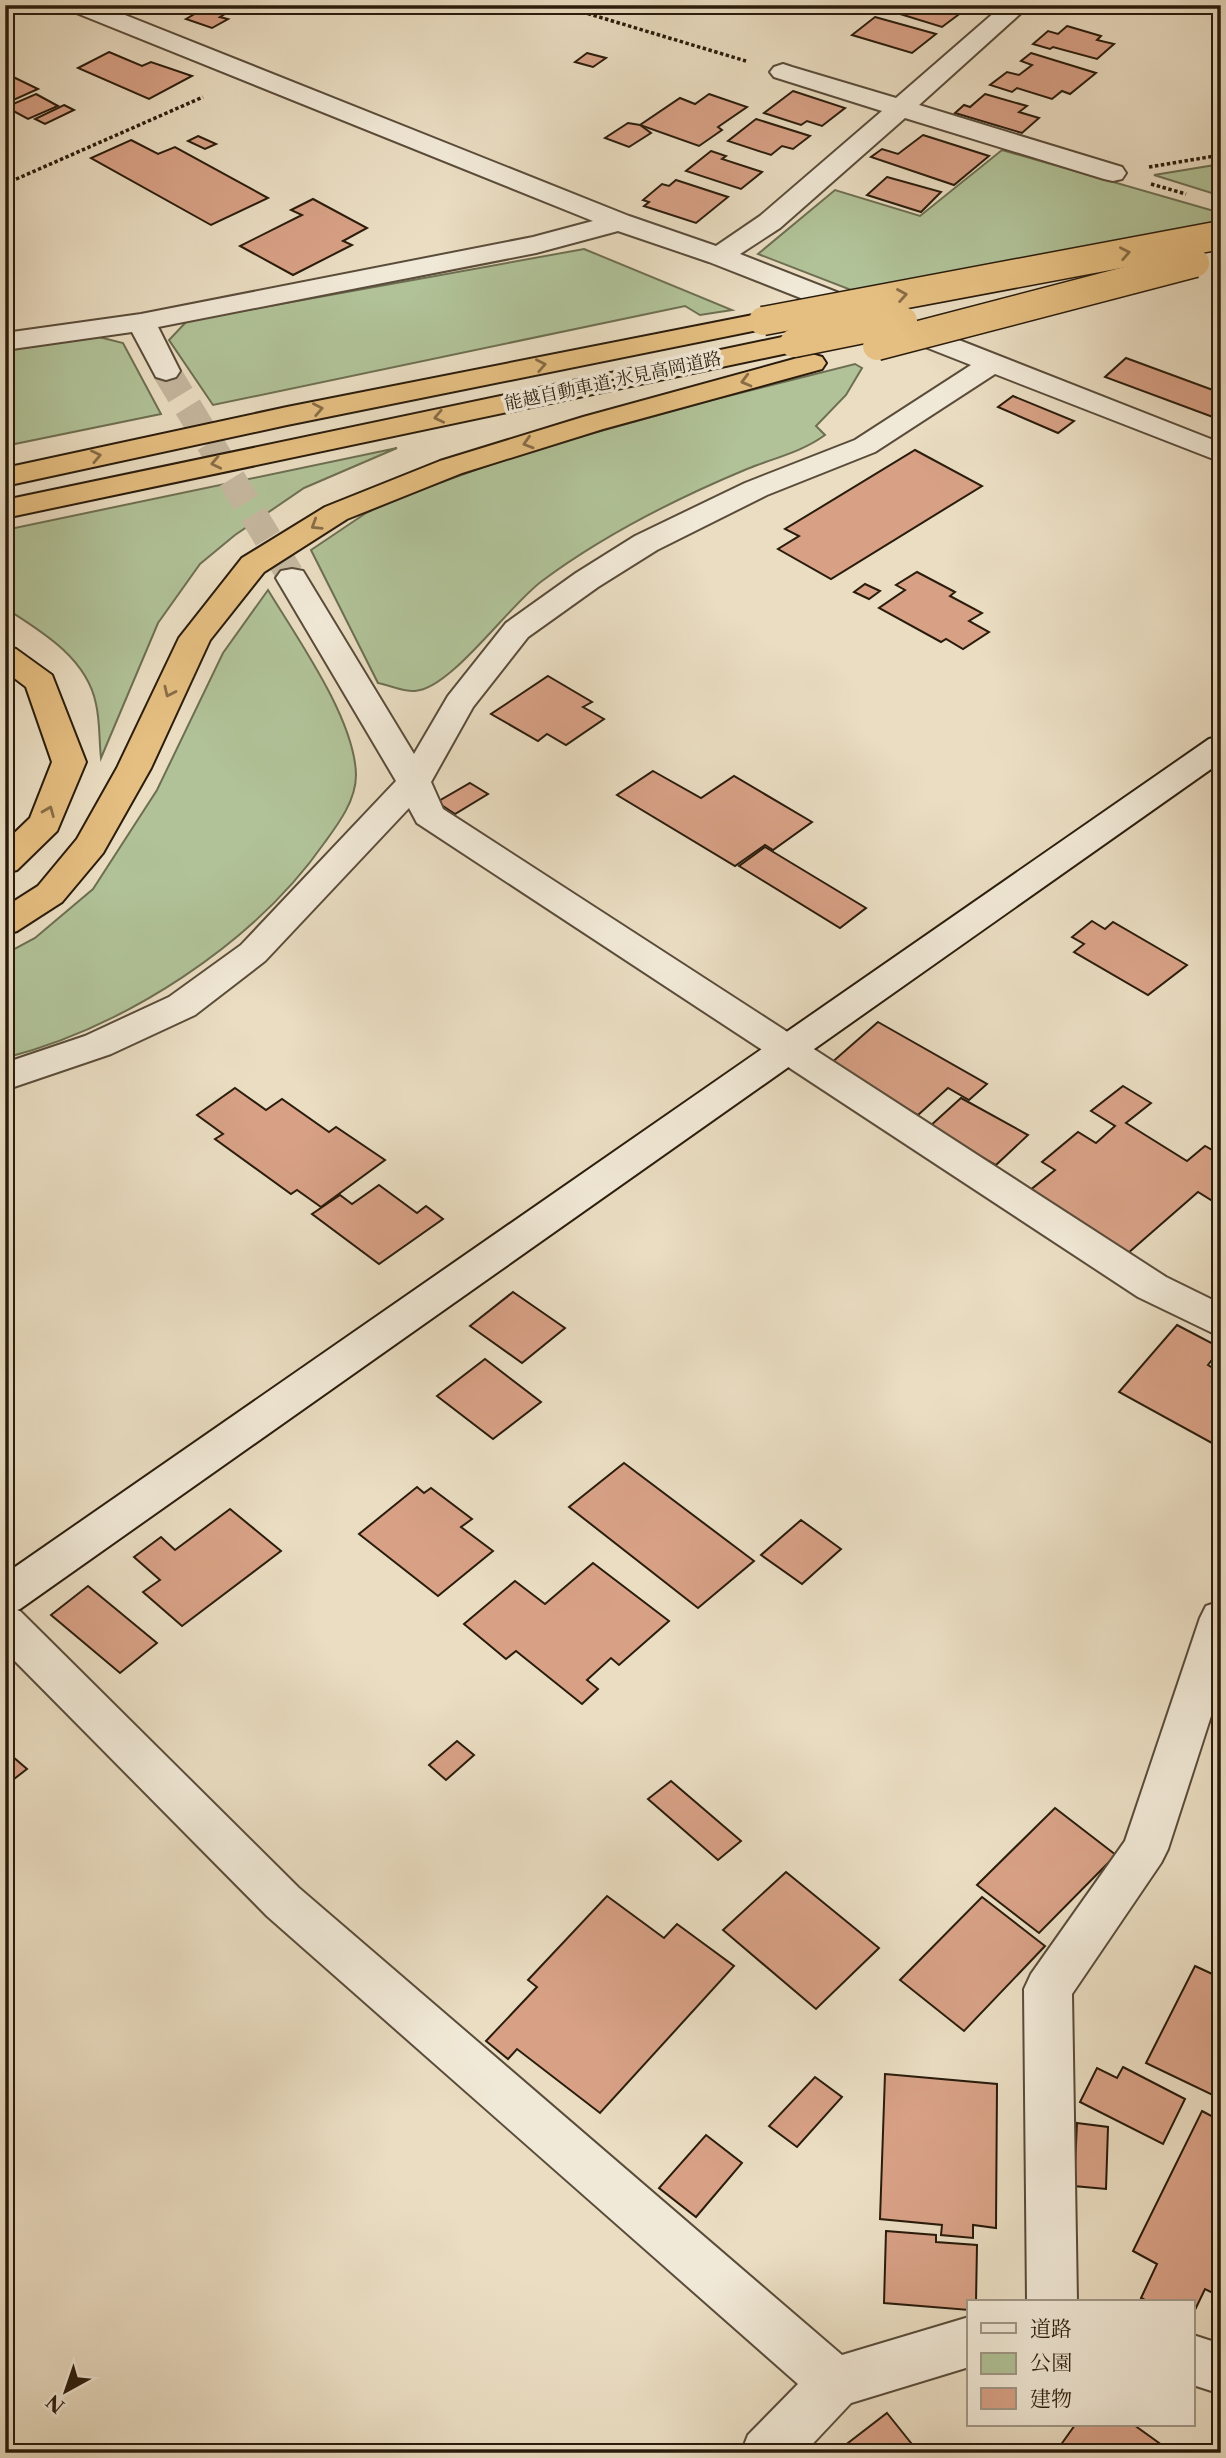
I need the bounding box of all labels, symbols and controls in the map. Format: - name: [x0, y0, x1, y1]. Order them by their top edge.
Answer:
- one-way arrow: [1119, 246, 1131, 261]
- one-way arrow: [896, 288, 908, 303]
- street label: 能越自動車道;氷見高岡道路: [503, 347, 723, 415]
- one-way arrow: [535, 358, 547, 373]
- one-way arrow: [741, 373, 753, 387]
- one-way arrow: [312, 403, 324, 418]
- one-way arrow: [433, 408, 445, 423]
- one-way arrow: [522, 435, 534, 450]
- one-way arrow: [90, 450, 102, 465]
- one-way arrow: [210, 455, 222, 470]
- one-way arrow: [311, 517, 324, 530]
- one-way arrow: [164, 685, 178, 697]
- one-way arrow: [41, 806, 55, 818]
- legend: [967, 2300, 1194, 2426]
- text: 道路: [1030, 2316, 1072, 2341]
- text: 公園: [1030, 2350, 1072, 2375]
- north arrow: [32, 2356, 102, 2426]
- text: 建物: [1030, 2386, 1072, 2411]
- text: N: [42, 2390, 69, 2418]

